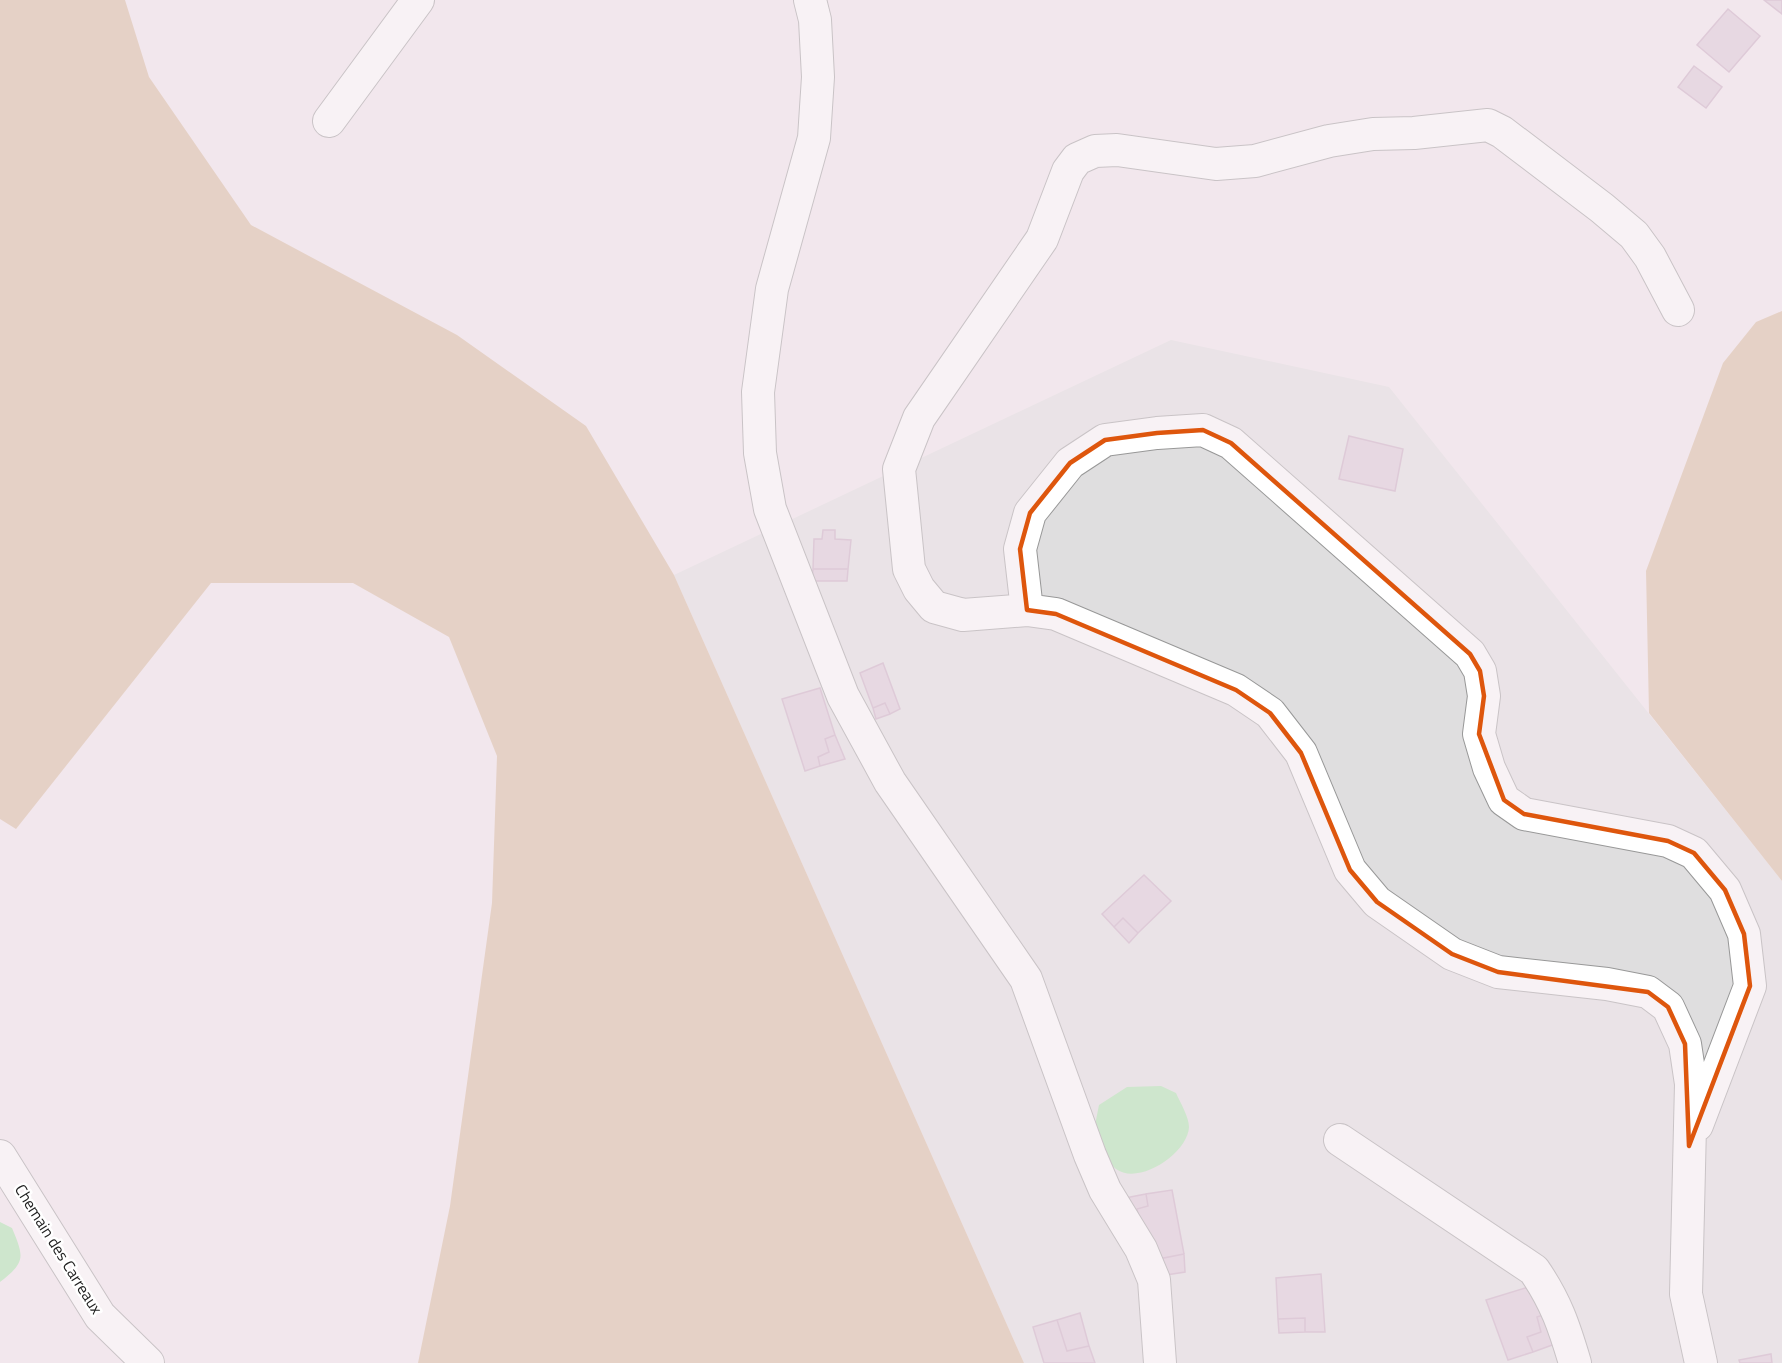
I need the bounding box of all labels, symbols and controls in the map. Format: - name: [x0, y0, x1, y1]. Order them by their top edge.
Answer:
- street label: Chemain des Carreaux: [9, 1179, 109, 1319]

